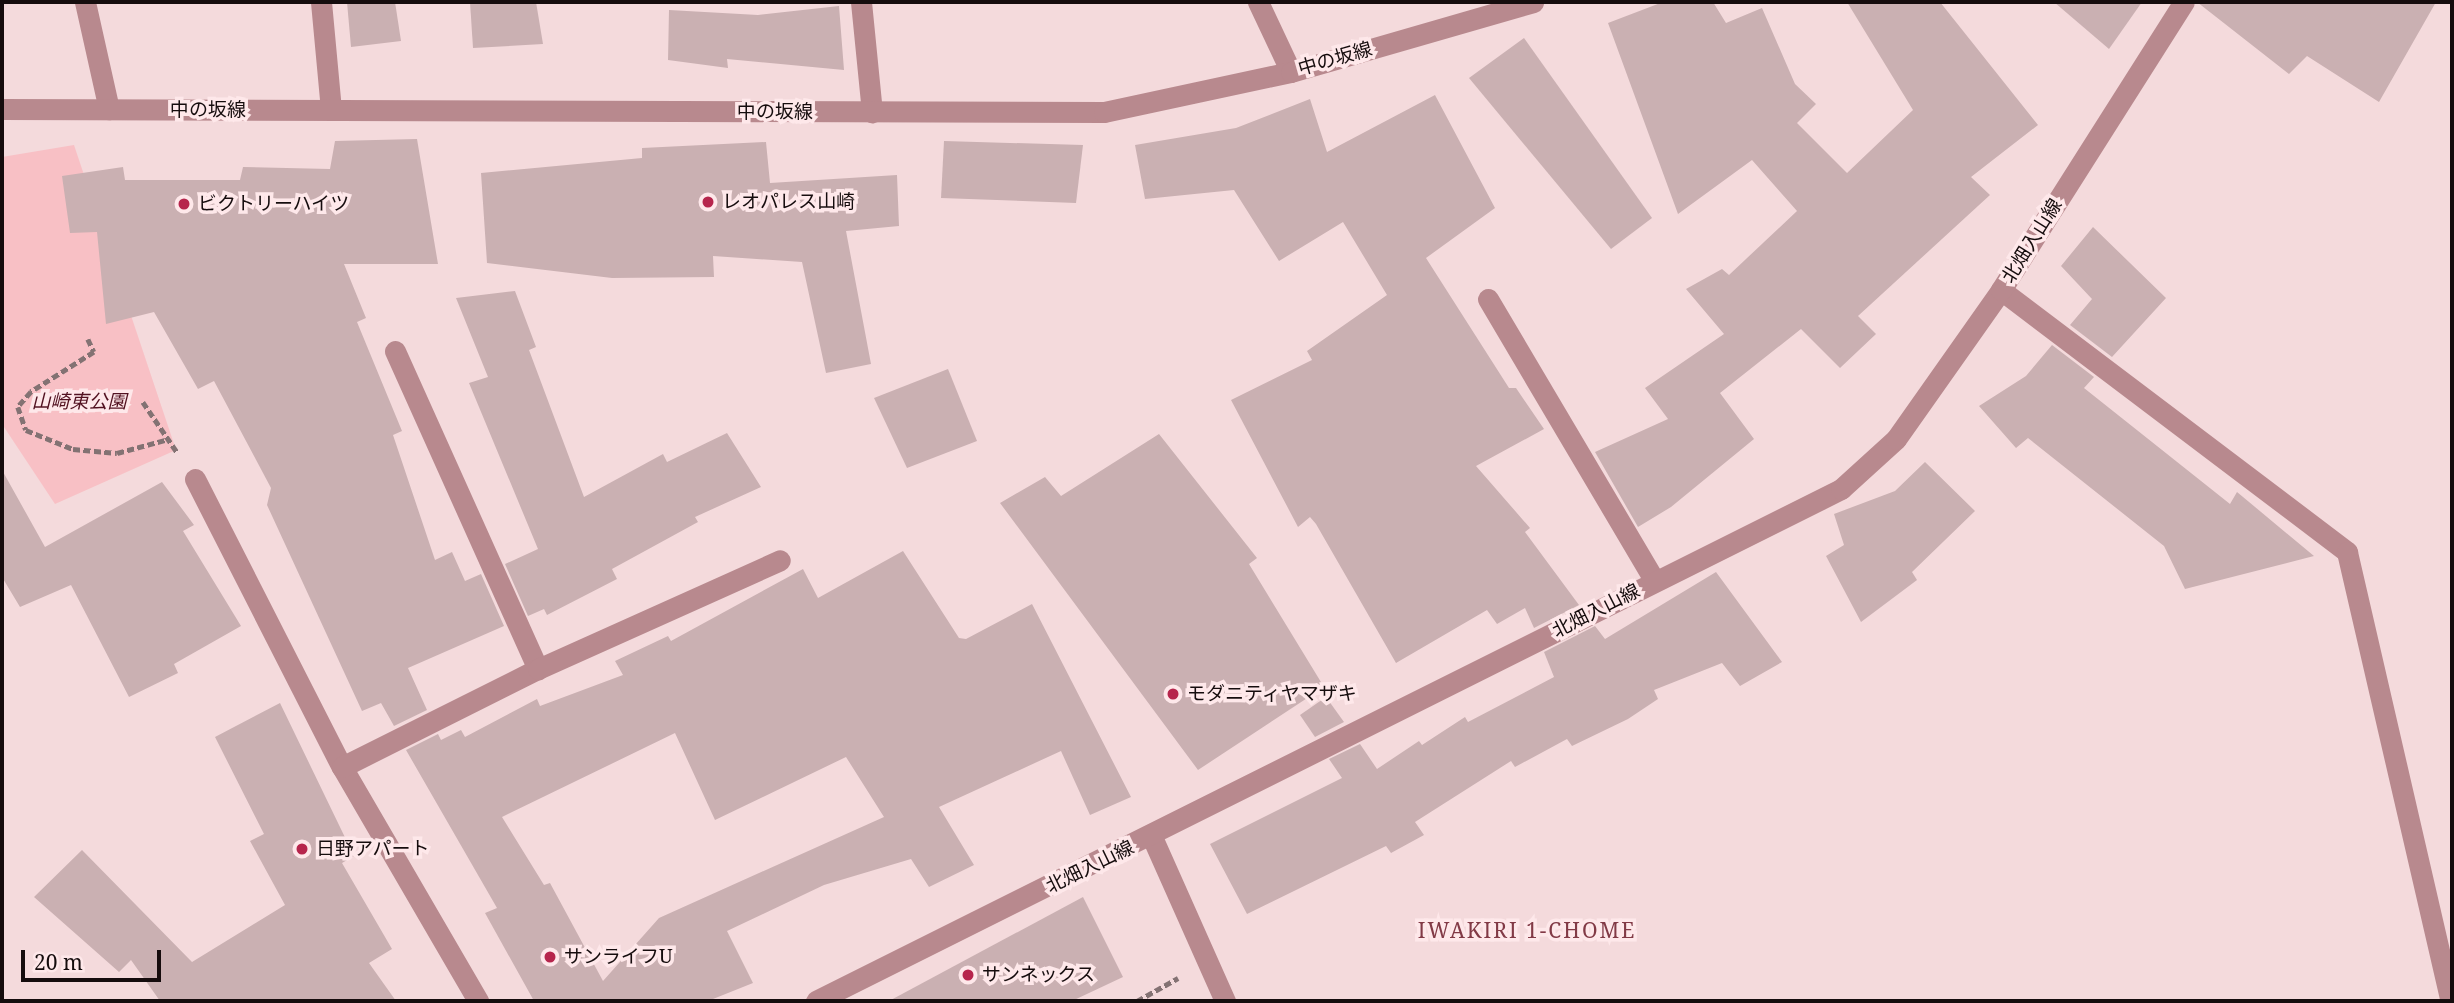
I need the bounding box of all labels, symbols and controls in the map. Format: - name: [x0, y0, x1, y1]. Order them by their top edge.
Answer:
- street label: 中の坂線: [1295, 38, 1375, 80]
- street label: 中の坂線: [170, 99, 246, 121]
- street label: 中の坂線: [737, 101, 813, 123]
- place label: レオパレス山崎: [722, 191, 855, 213]
- place label: ビクトリーハイツ: [198, 193, 350, 215]
- marker: レオパレス山崎: [700, 194, 716, 210]
- street label: 北畑入山線: [1997, 195, 2067, 287]
- marker: ビクトリーハイツ: [176, 196, 192, 212]
- park label: 山崎東公園: [32, 391, 126, 413]
- street label: 北畑入山線: [1549, 579, 1643, 643]
- place label: モダニティヤマザキ: [1187, 683, 1358, 705]
- marker: モダニティヤマザキ: [1165, 686, 1181, 702]
- street label: 北畑入山線: [1042, 836, 1138, 898]
- place label: 日野アパート: [316, 838, 430, 860]
- marker: 日野アパート: [294, 841, 310, 857]
- district label: IWAKIRI 1-CHOME: [1420, 917, 1634, 943]
- scale bar: [24, 936, 164, 980]
- place label: サンライフU: [564, 946, 673, 968]
- text: 20 m: [34, 948, 83, 976]
- marker: サンライフU: [542, 949, 558, 965]
- place label: サンネックス: [982, 964, 1096, 986]
- marker: サンネックス: [960, 967, 976, 983]

